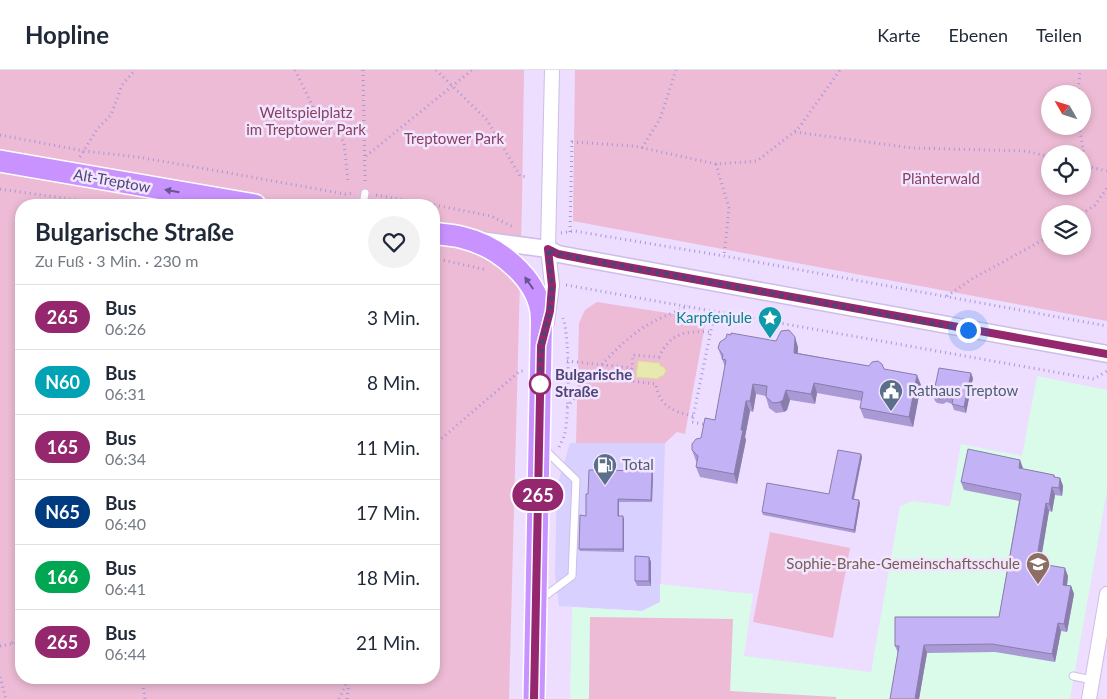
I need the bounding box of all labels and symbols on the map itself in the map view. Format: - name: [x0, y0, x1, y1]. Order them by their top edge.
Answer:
- north arrow: [1041, 85, 1091, 135]
- park label: Weltspielplatz im Treptower Park: [246, 103, 366, 138]
- park label: Treptower Park: [404, 129, 504, 147]
- street label: Alt-Treptow: [72, 164, 152, 196]
- park label: Plänterwald: [902, 169, 980, 187]
- one-way arrow: [164, 186, 180, 194]
- one-way arrow: [524, 276, 534, 289]
- place icon: Karpfenjule: [757, 305, 783, 339]
- place label: Karpfenjule: [676, 308, 752, 326]
- your location: [956, 318, 981, 343]
- place label: Bulgarische Straße: [555, 365, 632, 400]
- marker: Bulgarische Straße: [529, 373, 551, 395]
- public building icon: Rathaus Treptow: [878, 378, 904, 412]
- place label: Rathaus Treptow: [908, 381, 1018, 399]
- fuel station icon: Total: [592, 452, 618, 486]
- place label: Total: [622, 455, 654, 473]
- line badge: 265: [509, 479, 567, 511]
- school or university icon: Sophie-Brahe-Gemeinschaftsschule: [1025, 551, 1051, 585]
- place label: Sophie-Brahe-Gemeinschaftsschule: [786, 554, 1020, 572]

